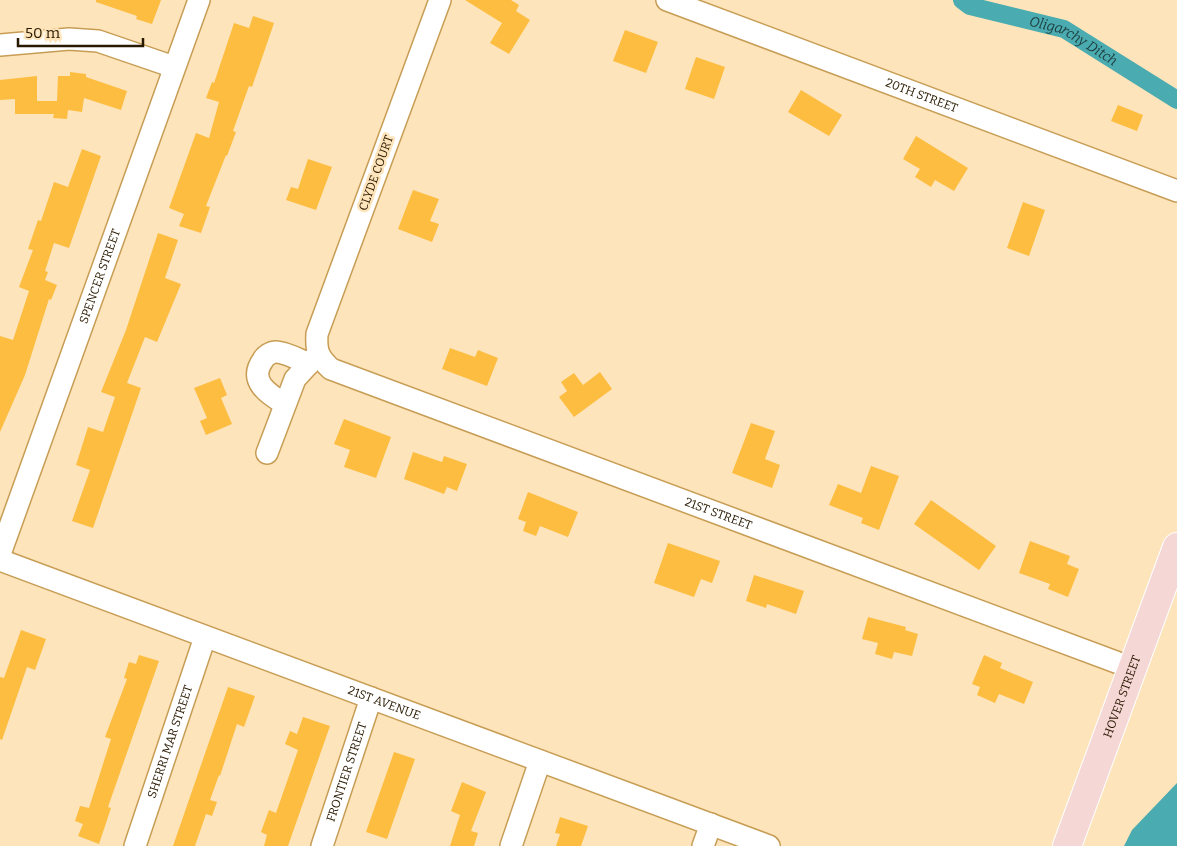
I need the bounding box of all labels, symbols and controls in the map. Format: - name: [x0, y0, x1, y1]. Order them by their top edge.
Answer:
- water label: Oligarchy Ditch: [1028, 12, 1121, 69]
- scale bar: [18, 15, 142, 47]
- text: 50 m: [25, 24, 61, 42]
- street label: 20TH STREET: [884, 76, 960, 115]
- street label: CLYDE COURT: [356, 133, 396, 213]
- street label: SPENCER STREET: [76, 227, 123, 325]
- street label: 21ST STREET: [683, 495, 754, 533]
- street label: HOVER STREET: [1100, 654, 1143, 740]
- street label: SHERRI MAR STREET: [145, 683, 195, 800]
- street label: 21ST AVENUE: [346, 683, 423, 723]
- street label: FRONTIER STREET: [324, 720, 370, 824]

